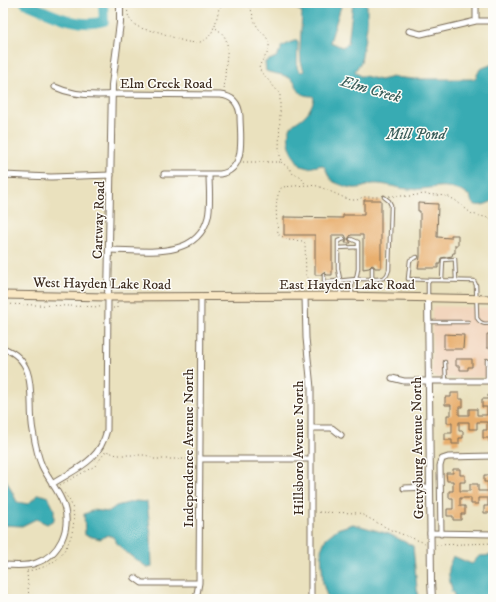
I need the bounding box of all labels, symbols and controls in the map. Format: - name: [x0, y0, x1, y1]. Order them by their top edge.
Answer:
- water label: Elm Creek: [338, 72, 404, 107]
- street label: Elm Creek Road: [120, 75, 212, 93]
- water label: Mill Pond: [385, 125, 448, 144]
- street label: Cartway Road: [89, 181, 109, 260]
- street label: West Hayden Lake Road: [32, 274, 171, 294]
- street label: East Hayden Lake Road: [279, 276, 415, 294]
- street label: Independence Avenue North: [180, 368, 198, 528]
- street label: Gettysburg Avenue North: [408, 376, 428, 519]
- street label: Hillsboro Avenue North: [290, 380, 308, 516]

